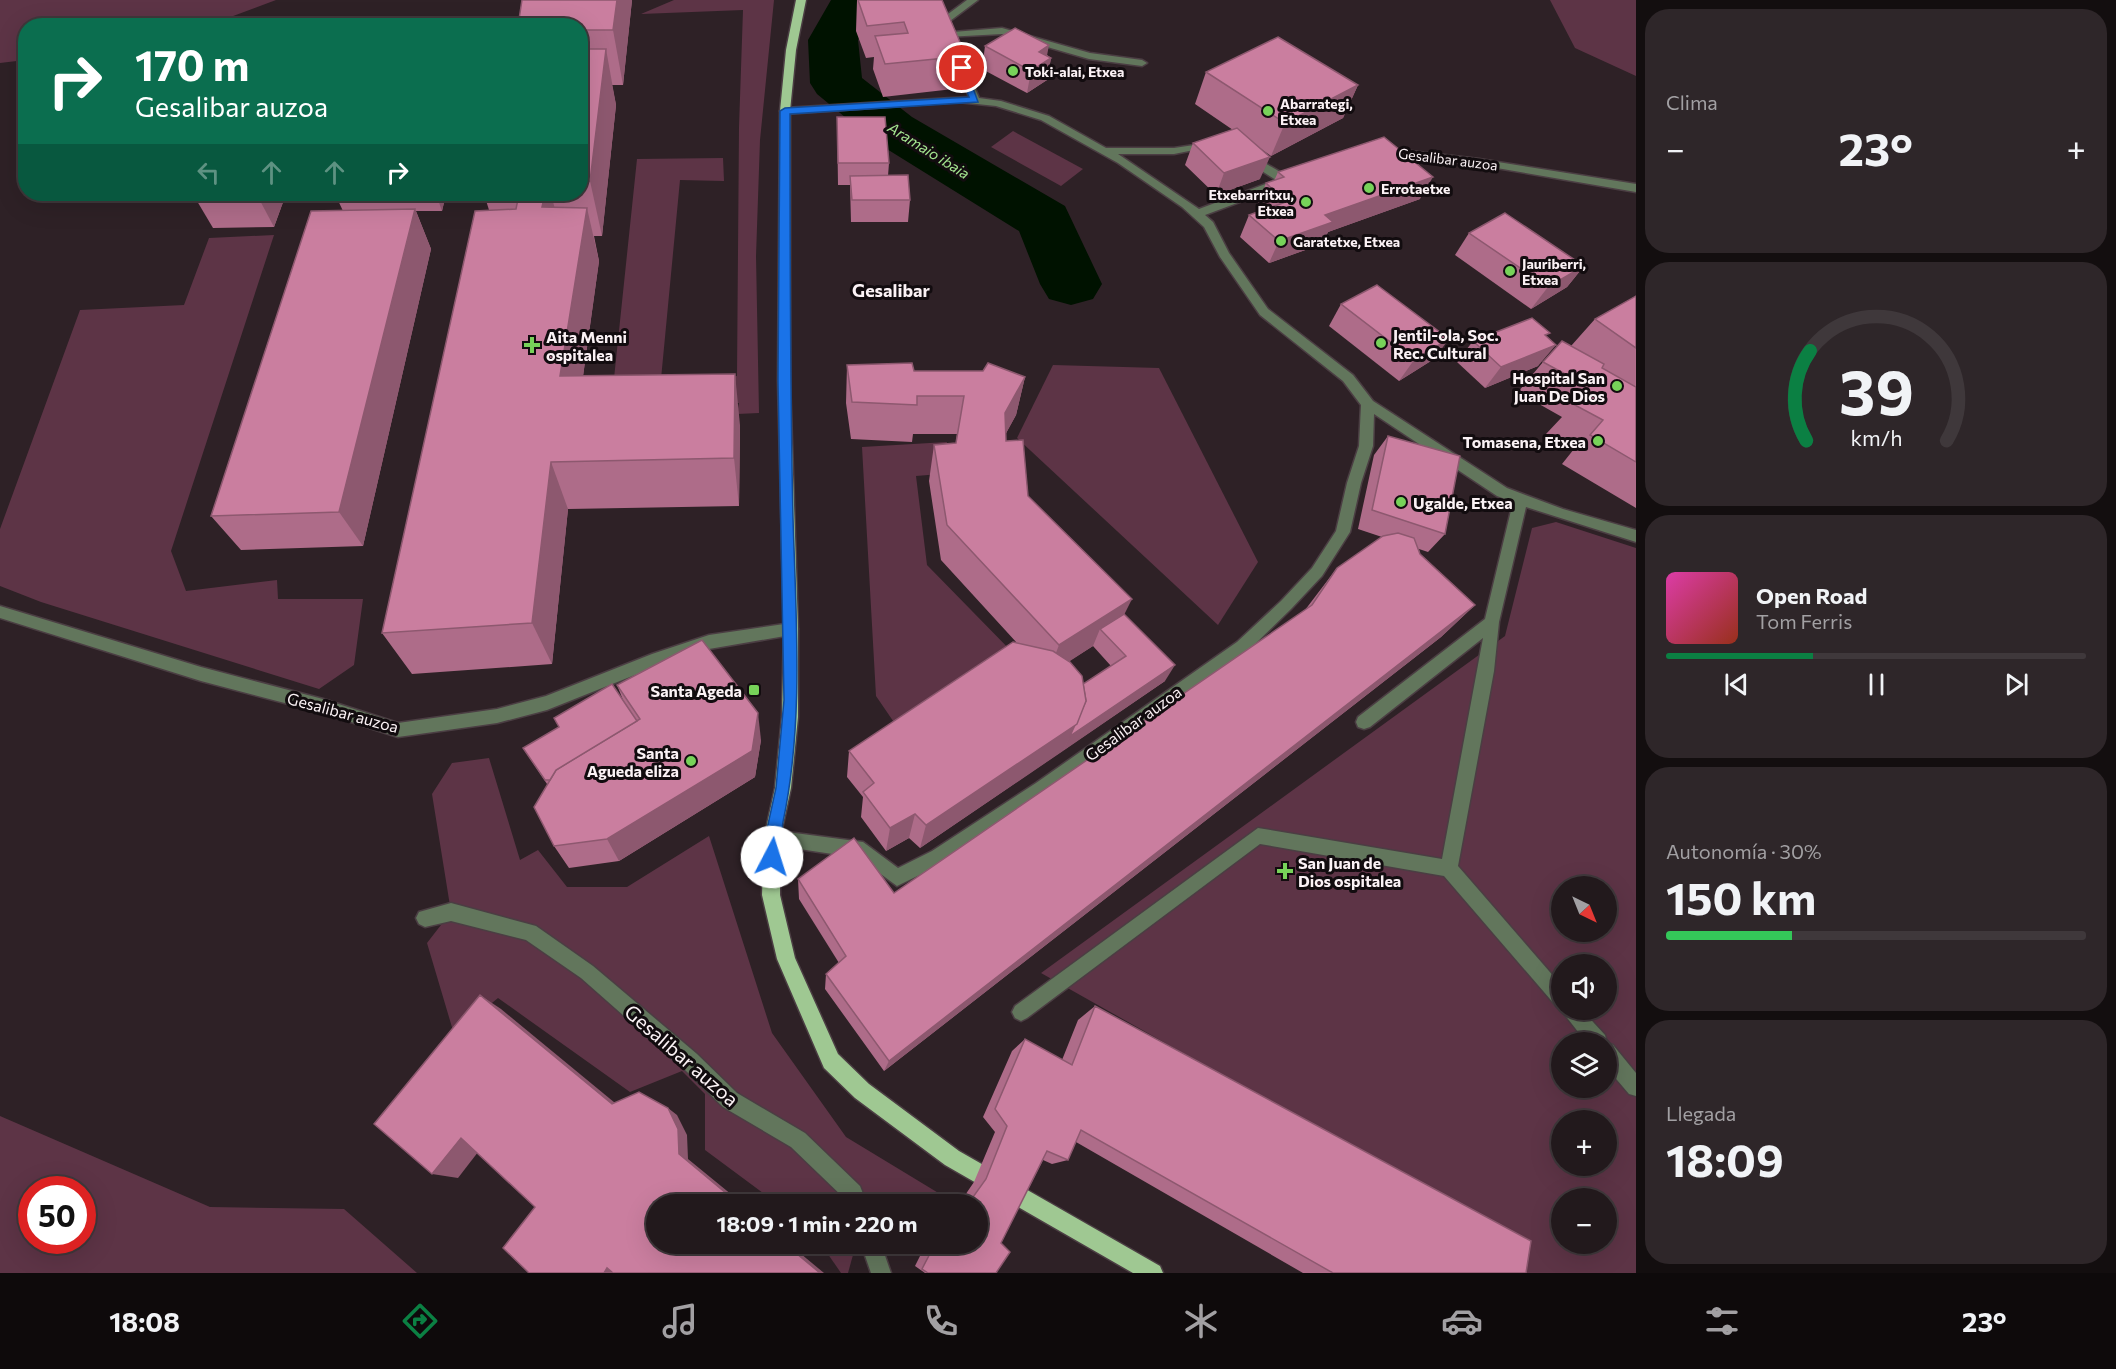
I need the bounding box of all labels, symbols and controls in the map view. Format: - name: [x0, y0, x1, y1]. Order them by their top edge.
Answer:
- text: 170 m: [135, 38, 249, 90]
- icon: right: [36, 42, 114, 120]
- pin: [936, 42, 987, 93]
- icon: arrive: [945, 51, 978, 84]
- place label: Toki-alai, Etxea: [1025, 63, 1124, 80]
- marker: Toki-alai, Etxea: [1006, 64, 1020, 78]
- text: Gesalibar auzoa: [135, 90, 328, 123]
- text: Clima: [1666, 90, 1718, 114]
- place label: Abarrategi, Etxea: [1280, 95, 1353, 128]
- marker: Abarrategi, Etxea: [1261, 104, 1275, 118]
- water label: Aramaio ibaia: [884, 117, 973, 182]
- text: 23°: [1839, 120, 1913, 175]
- text: −: [1666, 127, 1685, 168]
- text: +: [2067, 127, 2086, 168]
- street label: Gesalibar auzoa: [1397, 144, 1499, 174]
- icon: left: [192, 156, 225, 189]
- icon: ahead: [255, 156, 288, 189]
- icon: ahead: [318, 156, 351, 189]
- icon: right: [381, 156, 414, 189]
- place label: Errotaetxe: [1381, 180, 1451, 197]
- marker: Errotaetxe: [1362, 181, 1376, 195]
- place label: Etxebarritxu, Etxea: [1208, 186, 1294, 219]
- marker: Etxebarritxu, Etxea: [1299, 195, 1313, 209]
- place label: Garatetxe, Etxea: [1293, 233, 1400, 250]
- marker: Garatetxe, Etxea: [1274, 234, 1288, 248]
- place label: Jauriberri, Etxea: [1522, 255, 1586, 288]
- marker: Jauriberri, Etxea: [1503, 264, 1517, 278]
- district label: Gesalibar: [852, 279, 931, 301]
- place label: Jentil-ola, Soc. Rec. Cultural: [1393, 325, 1499, 362]
- place label: Aita Menni ospitalea: [546, 327, 627, 364]
- marker: Aita Menni ospitalea: [523, 336, 541, 354]
- marker: Jentil-ola, Soc. Rec. Cultural: [1374, 336, 1388, 350]
- text: 39: [1839, 352, 1913, 428]
- place label: Hospital San Juan De Dios: [1512, 368, 1605, 405]
- marker: Hospital San Juan De Dios: [1610, 379, 1624, 393]
- text: km/h: [1850, 424, 1902, 450]
- place label: Tomasena, Etxea: [1463, 432, 1586, 451]
- marker: Tomasena, Etxea: [1591, 434, 1605, 448]
- place label: Ugalde, Etxea: [1413, 493, 1513, 512]
- marker: Ugalde, Etxea: [1394, 495, 1408, 509]
- text: Open Road: [1756, 582, 1867, 609]
- text: Tom Ferris: [1756, 609, 1852, 633]
- icon: previous: [1720, 668, 1753, 701]
- icon: pause: [1860, 668, 1893, 701]
- icon: next: [2000, 668, 2033, 701]
- place label: Santa Ageda: [651, 681, 742, 700]
- street label: Gesalibar auzoa: [1081, 682, 1185, 764]
- marker: Santa Ageda: [747, 683, 761, 697]
- street label: Gesalibar auzoa: [285, 688, 401, 736]
- place label: Santa Agueda eliza: [587, 743, 679, 780]
- marker: Santa Agueda eliza: [684, 754, 698, 768]
- position arrow: [740, 825, 804, 889]
- text: Autonomía · 30%: [1666, 839, 1822, 863]
- place label: San Juan de Dios ospitalea: [1298, 853, 1401, 890]
- marker: San Juan de Dios ospitalea: [1276, 862, 1294, 880]
- text: 150 km: [1666, 869, 1816, 924]
- north arrow: [1551, 876, 1617, 942]
- map controls: [1551, 876, 1617, 1254]
- button: sound: [1551, 954, 1617, 1020]
- street label: Gesalibar auzoa: [620, 999, 744, 1111]
- button: layers: [1551, 1032, 1617, 1098]
- text: Llegada: [1666, 1101, 1736, 1125]
- button: +: [1551, 1110, 1617, 1176]
- text: 18:09: [1666, 1131, 1784, 1186]
- speed limit sign: 50: [18, 1176, 96, 1254]
- button: −: [1551, 1188, 1617, 1254]
- text: 18:09 · 1 min · 220 m: [716, 1210, 918, 1237]
- icon: directions: [399, 1300, 441, 1342]
- icon: music: [659, 1300, 701, 1342]
- icon: phone: [920, 1300, 962, 1342]
- icon: climate: [1180, 1300, 1222, 1342]
- icon: car: [1441, 1300, 1483, 1342]
- icon: filters: [1701, 1300, 1743, 1342]
- text: 18:08: [109, 1305, 180, 1338]
- text: 23°: [1962, 1305, 2007, 1338]

